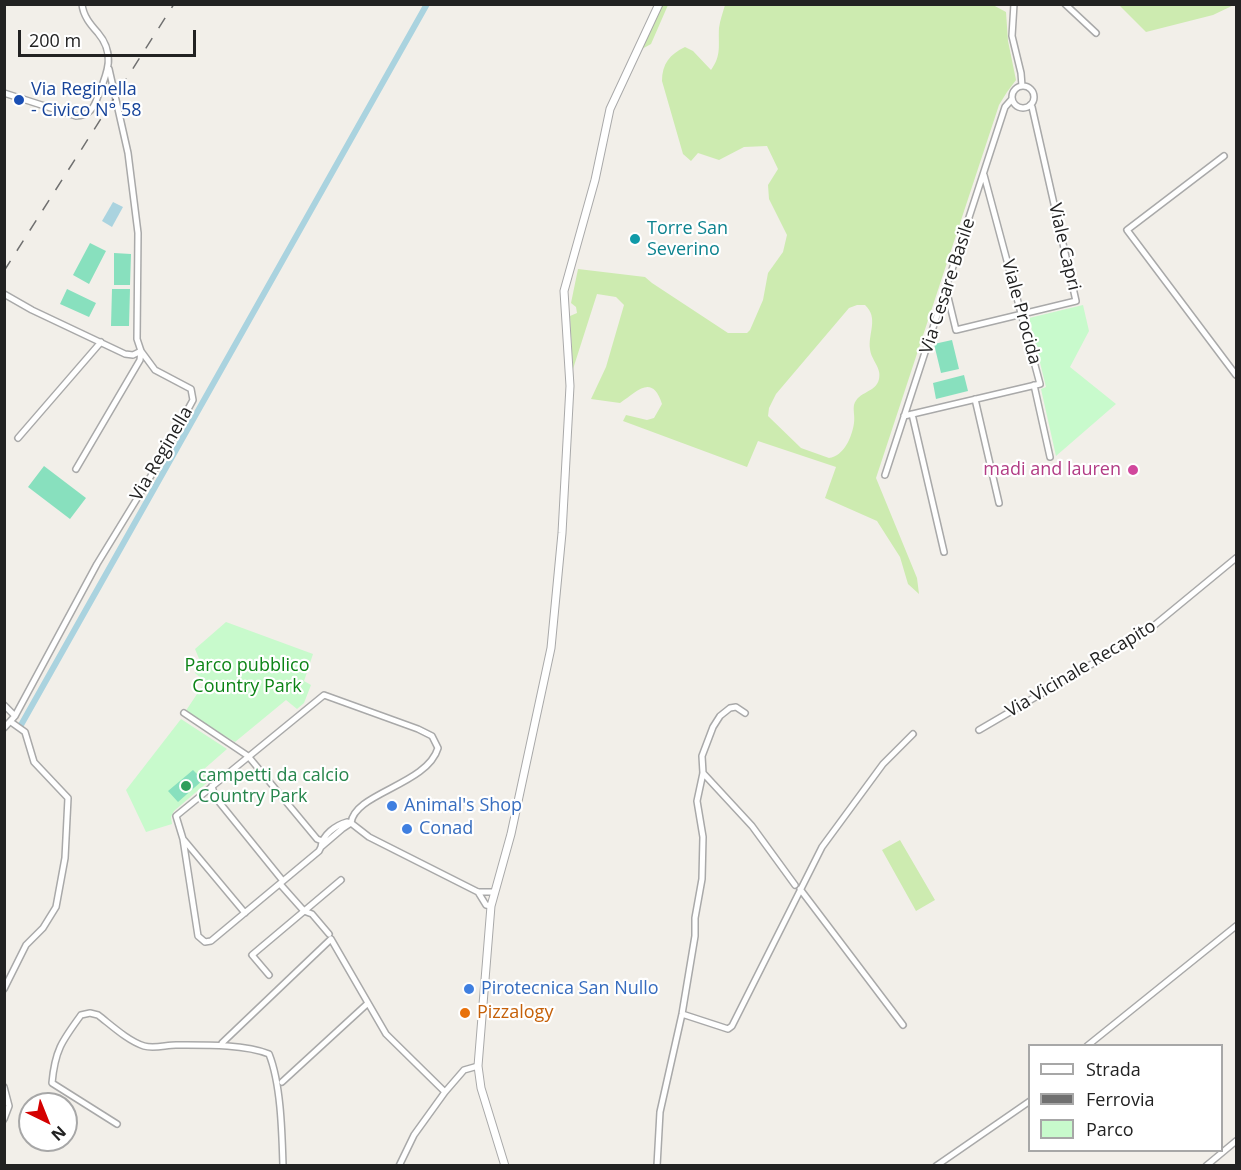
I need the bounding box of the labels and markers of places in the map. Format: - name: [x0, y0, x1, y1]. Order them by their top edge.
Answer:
- place label: Via Reginella - Civico N° 58: [31, 79, 142, 122]
- marker: Via Reginella - Civico N° 58: [12, 93, 26, 107]
- place label: Torre San Severino: [647, 218, 728, 260]
- marker: Torre San Severino: [628, 232, 642, 246]
- place label: madi and lauren: [983, 459, 1121, 481]
- marker: madi and lauren: [1126, 463, 1140, 477]
- place label: campetti da calcio Country Park: [198, 765, 349, 808]
- marker: campetti da calcio Country Park: [179, 779, 193, 793]
- place label: Animal's Shop: [404, 795, 522, 817]
- marker: Animal's Shop: [385, 799, 399, 813]
- place label: Conad: [419, 818, 473, 840]
- marker: Conad: [400, 822, 414, 836]
- place label: Pirotecnica San Nullo: [481, 978, 659, 1000]
- marker: Pirotecnica San Nullo: [462, 982, 476, 996]
- place label: Pizzalogy: [477, 1002, 553, 1024]
- marker: Pizzalogy: [458, 1006, 472, 1020]

